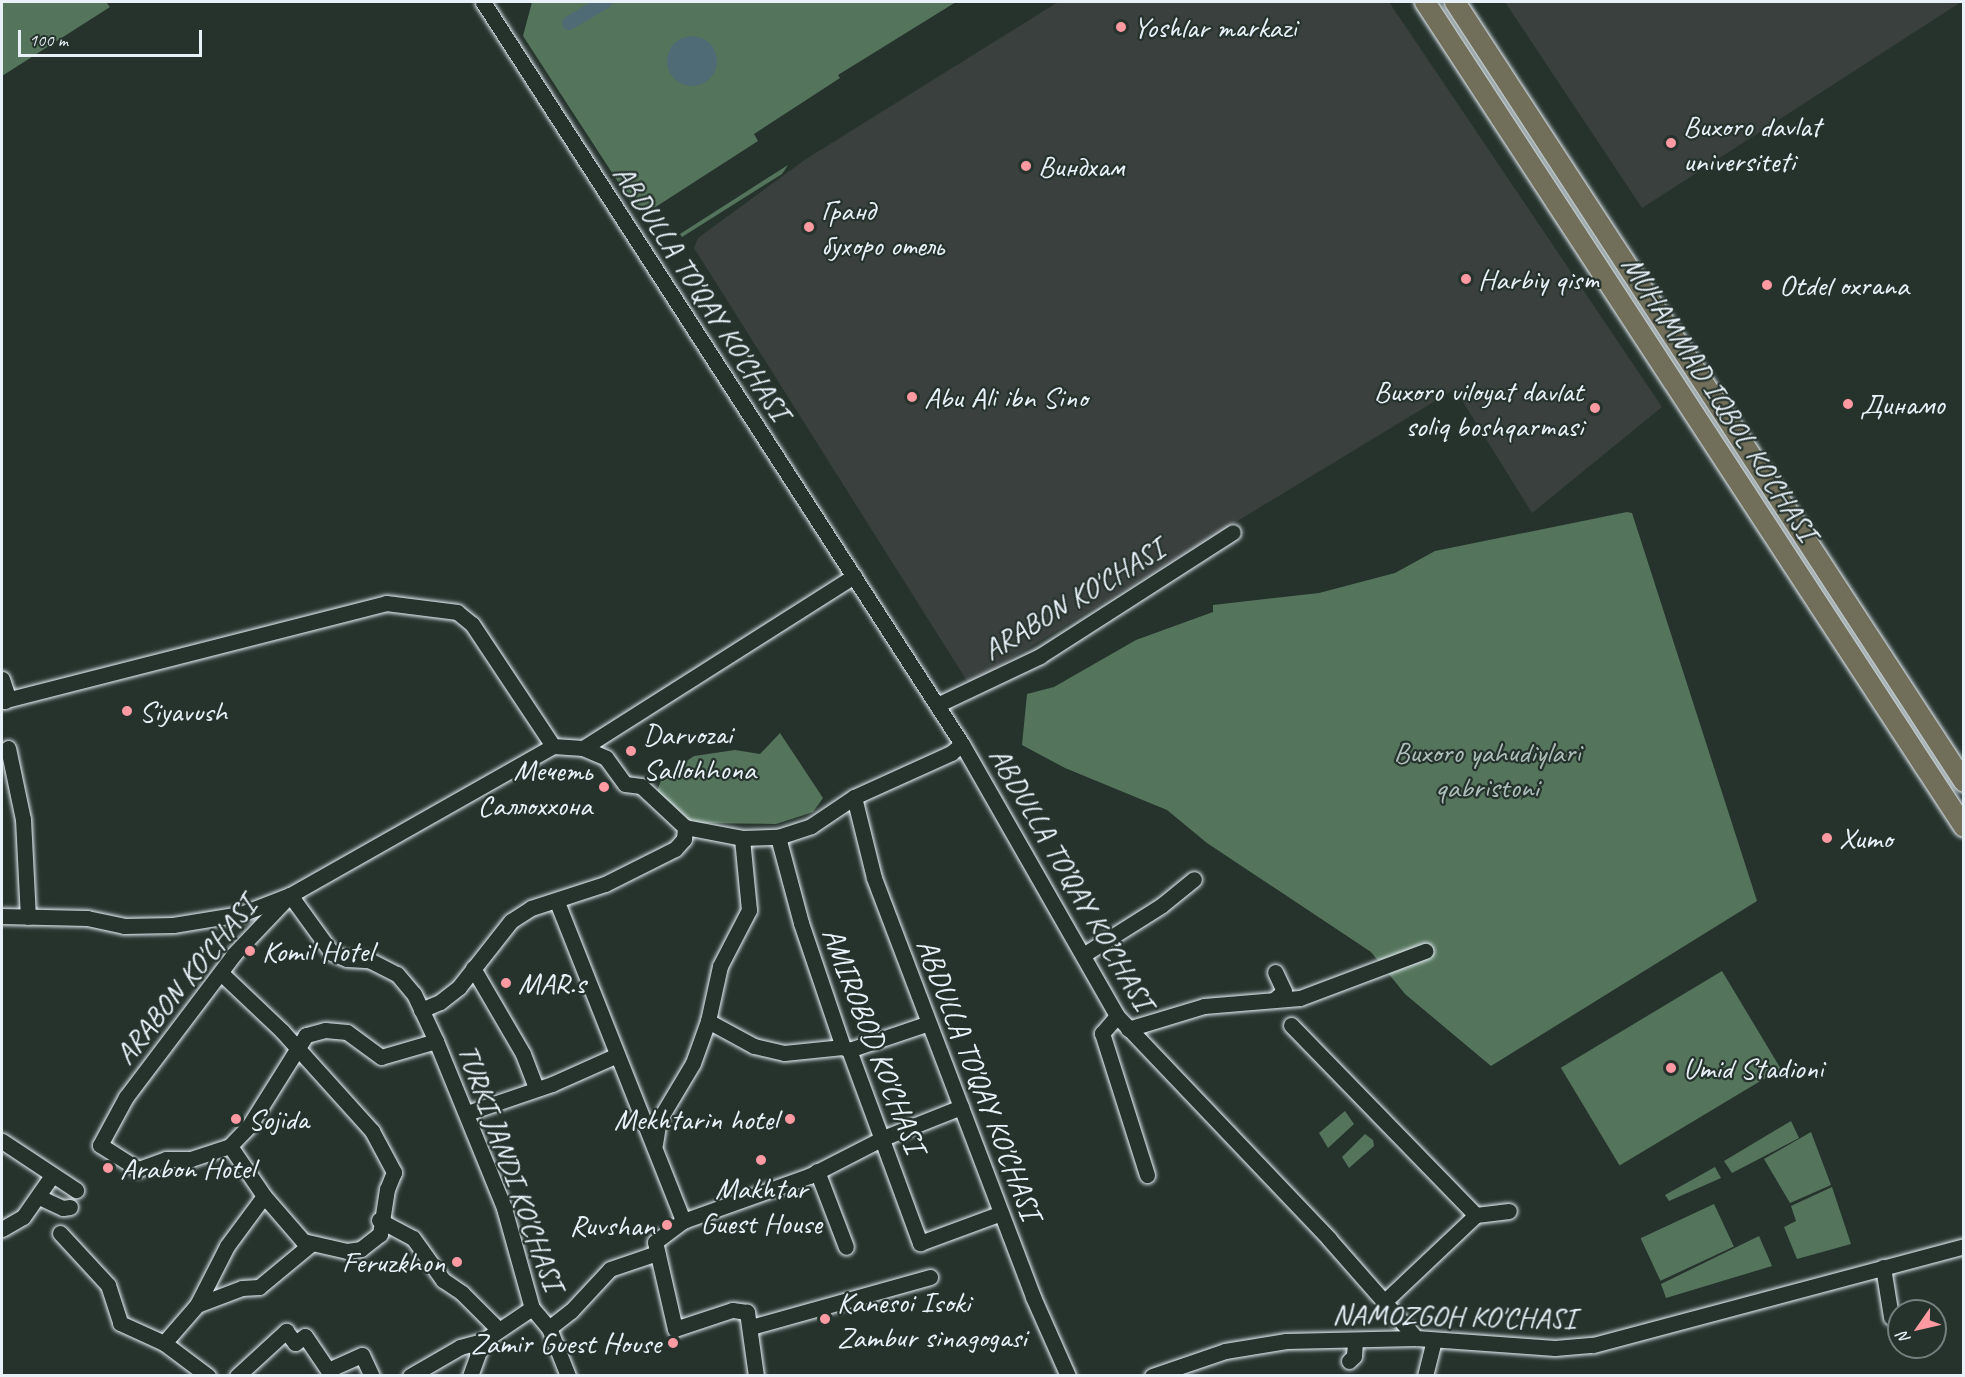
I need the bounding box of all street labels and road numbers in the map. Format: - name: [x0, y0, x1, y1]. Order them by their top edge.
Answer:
- street label: ABDULLA TO'QAY KO'CHASI: [606, 157, 798, 427]
- street label: MUHAMMAD IQBOL KO'CHASI: [1615, 249, 1825, 547]
- street label: ARABON KO'CHASI: [976, 531, 1170, 667]
- street label: ABDULLA TO’QAY KO’CHASI: [982, 740, 1162, 1016]
- street label: ARABON KO'CHASI: [106, 889, 264, 1071]
- street label: AMIROBOD KO'CHASI: [814, 922, 934, 1158]
- street label: ABDULLA TO'QAY KO'CHASI: [909, 933, 1049, 1225]
- street label: TURKI JANDI KO'CHASI: [450, 1039, 572, 1295]
- street label: NAMOZGOH KO'CHASI: [1332, 1296, 1576, 1336]

